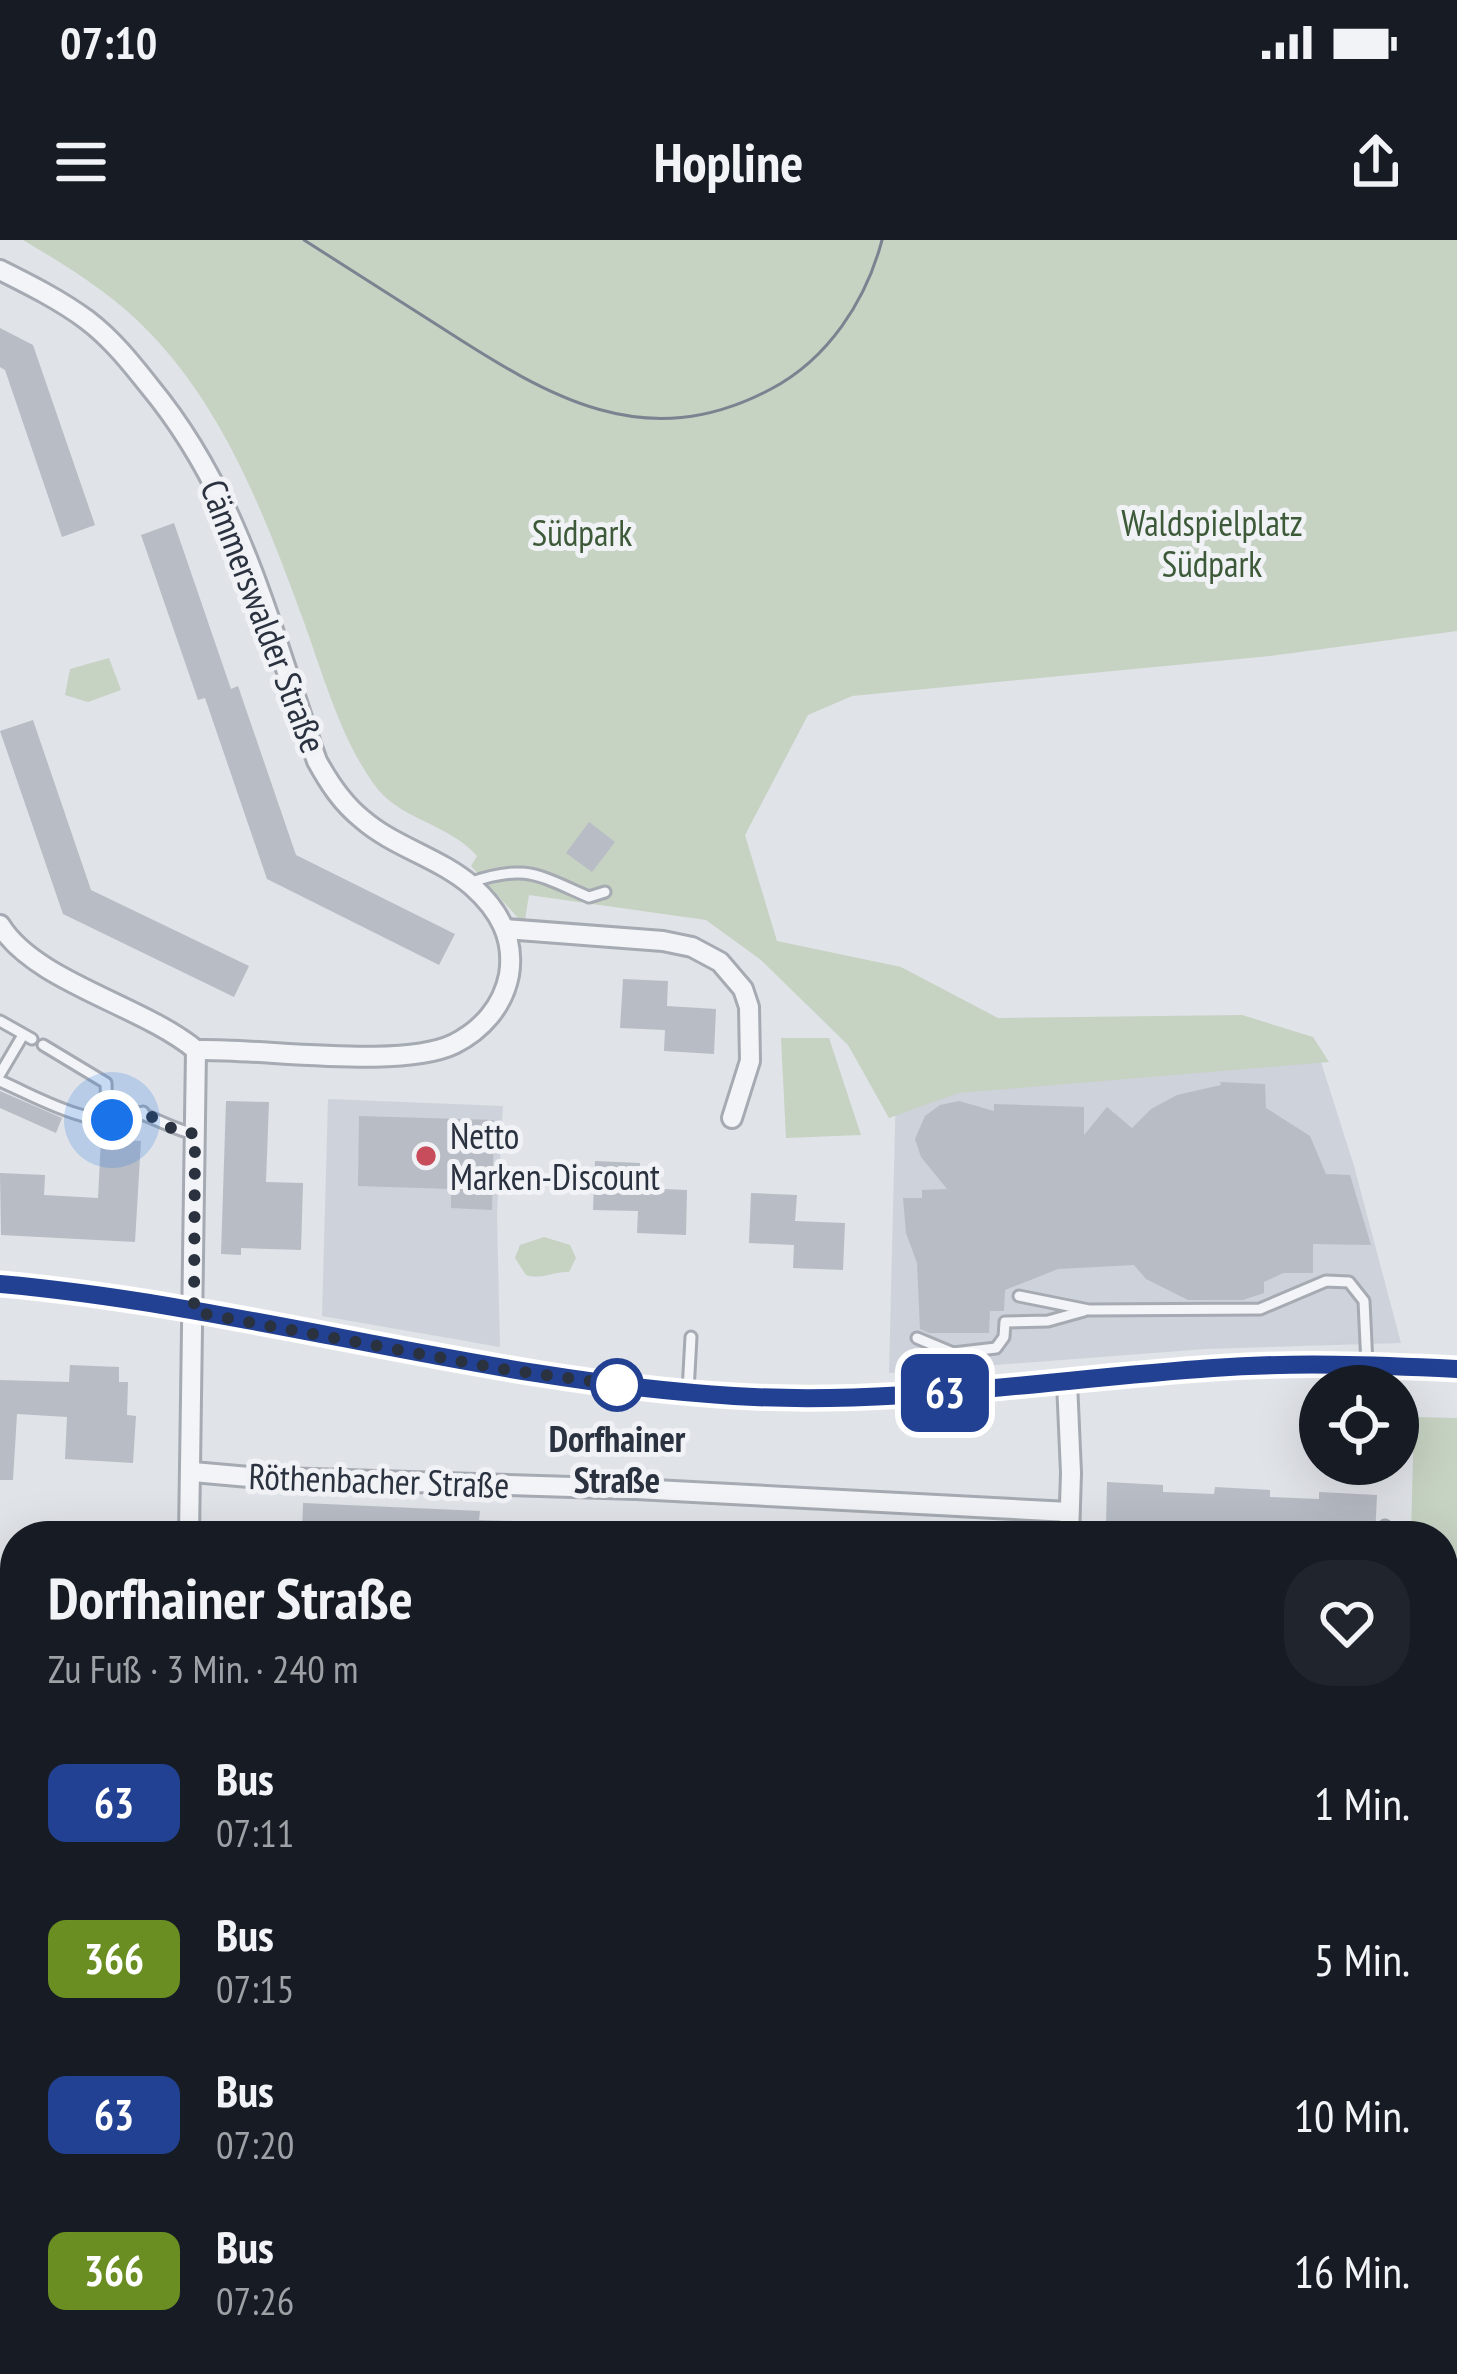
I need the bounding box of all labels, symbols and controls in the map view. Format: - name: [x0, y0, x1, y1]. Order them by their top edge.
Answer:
- text: 07:10: [60, 13, 157, 71]
- text: Hopline: [654, 127, 803, 197]
- icon: menu: [48, 129, 114, 195]
- icon: share: [1343, 129, 1409, 195]
- street label: Cämmerswalder Straße: [190, 473, 338, 759]
- park label: Waldspielplatz Südpark: [1121, 499, 1303, 587]
- park label: Südpark: [532, 509, 632, 556]
- your location: [82, 1090, 142, 1150]
- place label: Netto Marken-Discount: [450, 1112, 660, 1200]
- marker: Netto Marken-Discount: [413, 1143, 439, 1169]
- line badge: 63: [891, 1354, 999, 1432]
- marker: Dorfhainer Straße: [592, 1360, 642, 1410]
- text: 63: [925, 1365, 965, 1420]
- map controls: [1299, 1365, 1419, 1485]
- button: locate: [1299, 1365, 1419, 1485]
- place label: Dorfhainer Straße: [549, 1415, 686, 1503]
- street label: Röthenbacher Straße: [248, 1452, 510, 1508]
- button: heart: [1284, 1560, 1410, 1686]
- text: Dorfhainer Straße: [48, 1561, 413, 1635]
- text: Zu Fuß · 3 Min. · 240 m: [48, 1643, 358, 1694]
- text: Bus: [216, 1749, 274, 1807]
- text: 1 Min.: [1314, 1774, 1410, 1832]
- text: 63: [94, 1775, 134, 1830]
- text: 07:11: [216, 1807, 294, 1858]
- text: Bus: [216, 1905, 274, 1963]
- text: 5 Min.: [1314, 1930, 1410, 1988]
- text: 366: [84, 1931, 144, 1986]
- text: 07:15: [216, 1963, 294, 2014]
- text: Bus: [216, 2061, 274, 2119]
- text: 10 Min.: [1294, 2086, 1410, 2144]
- text: 63: [94, 2087, 134, 2142]
- text: 07:20: [216, 2119, 294, 2170]
- text: Bus: [216, 2217, 274, 2275]
- text: 16 Min.: [1294, 2242, 1410, 2300]
- text: 366: [84, 2243, 144, 2298]
- text: 07:26: [216, 2275, 294, 2326]

